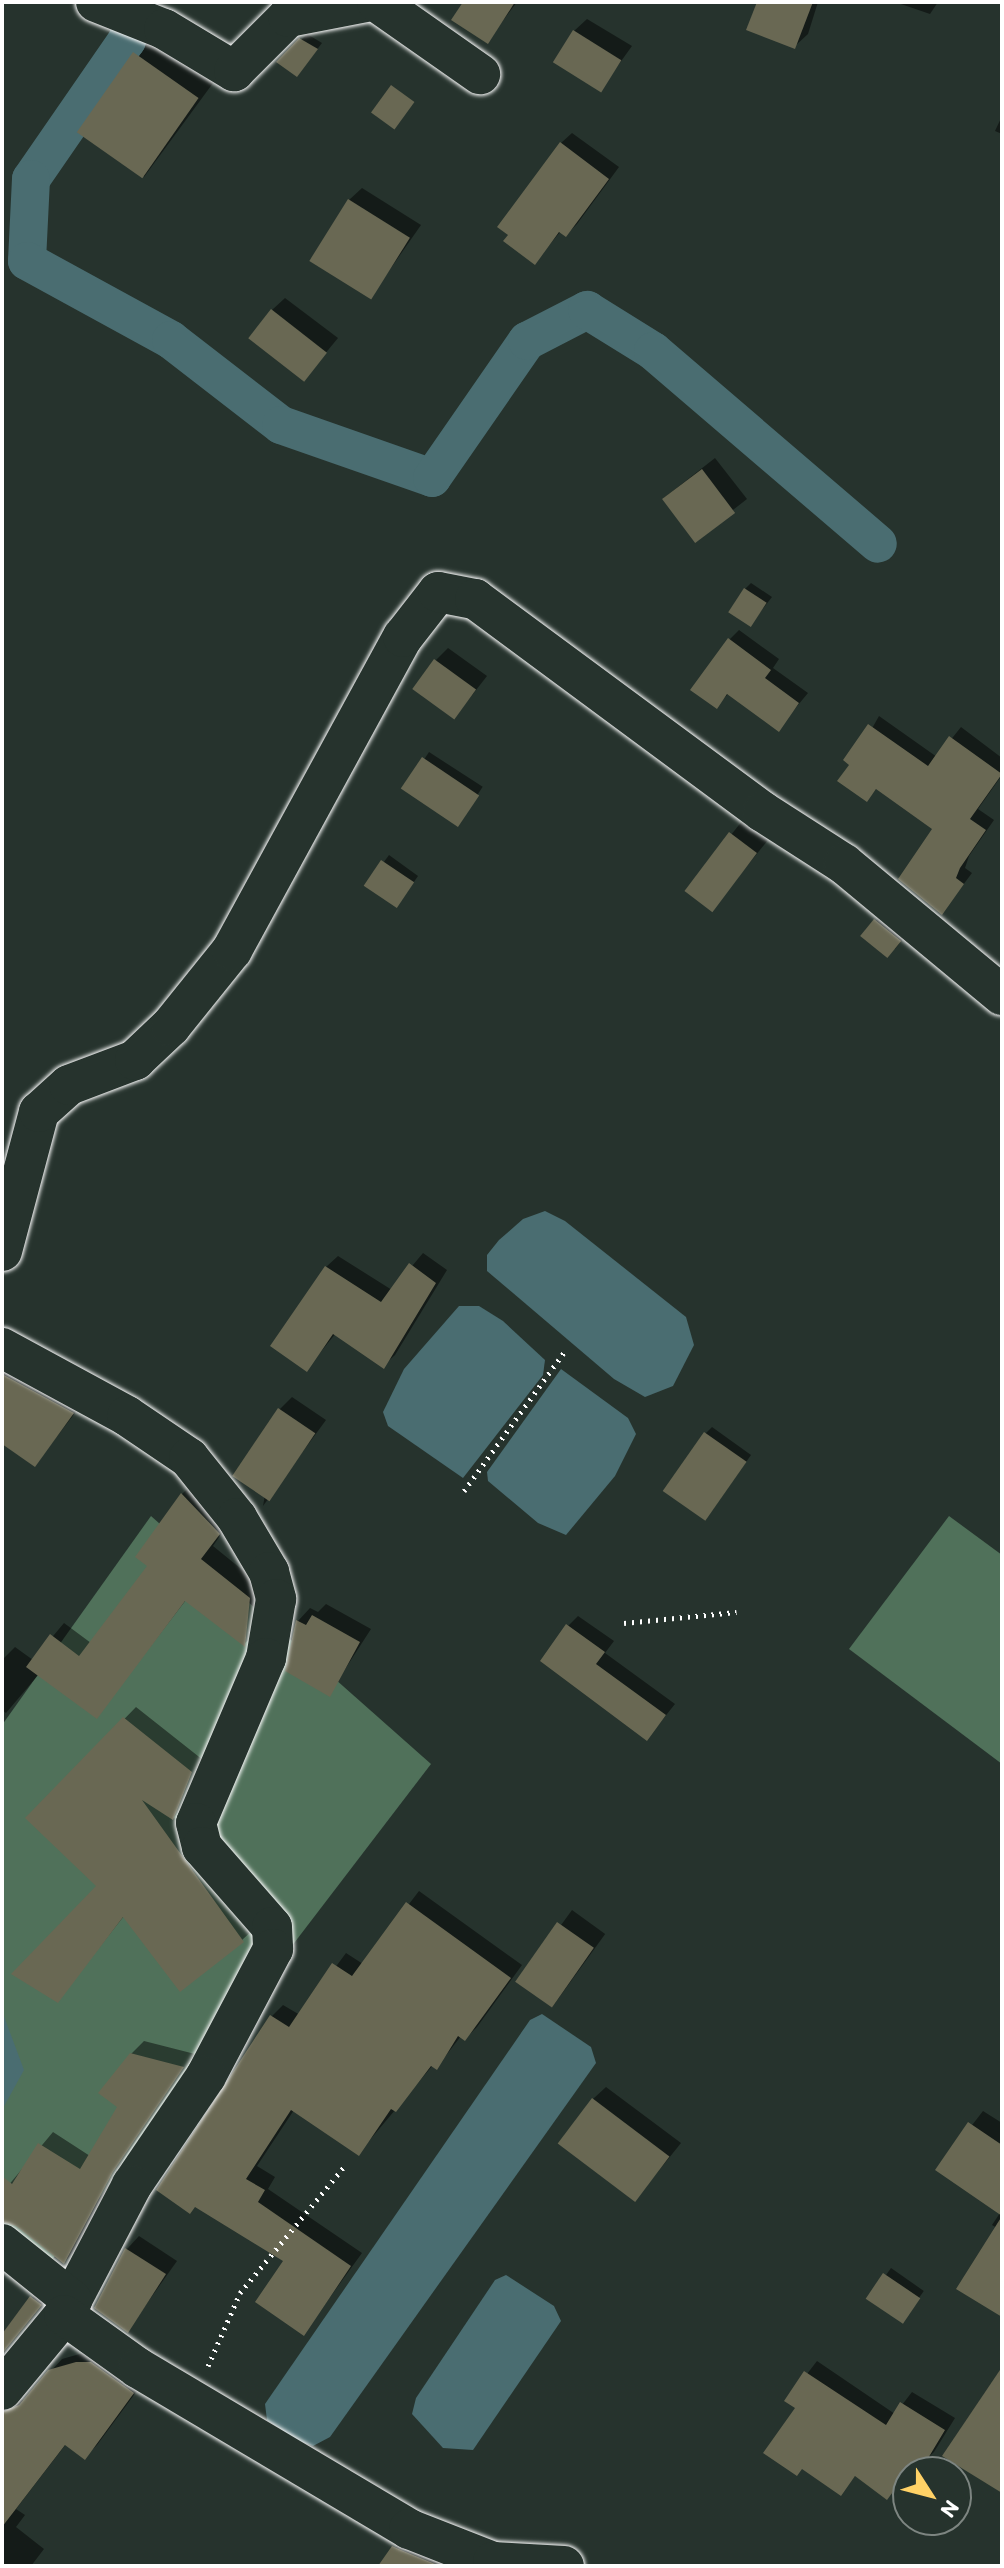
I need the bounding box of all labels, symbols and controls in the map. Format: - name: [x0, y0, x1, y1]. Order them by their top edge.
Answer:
- north arrow: [892, 2456, 972, 2536]
- text: N: [935, 2495, 965, 2523]

